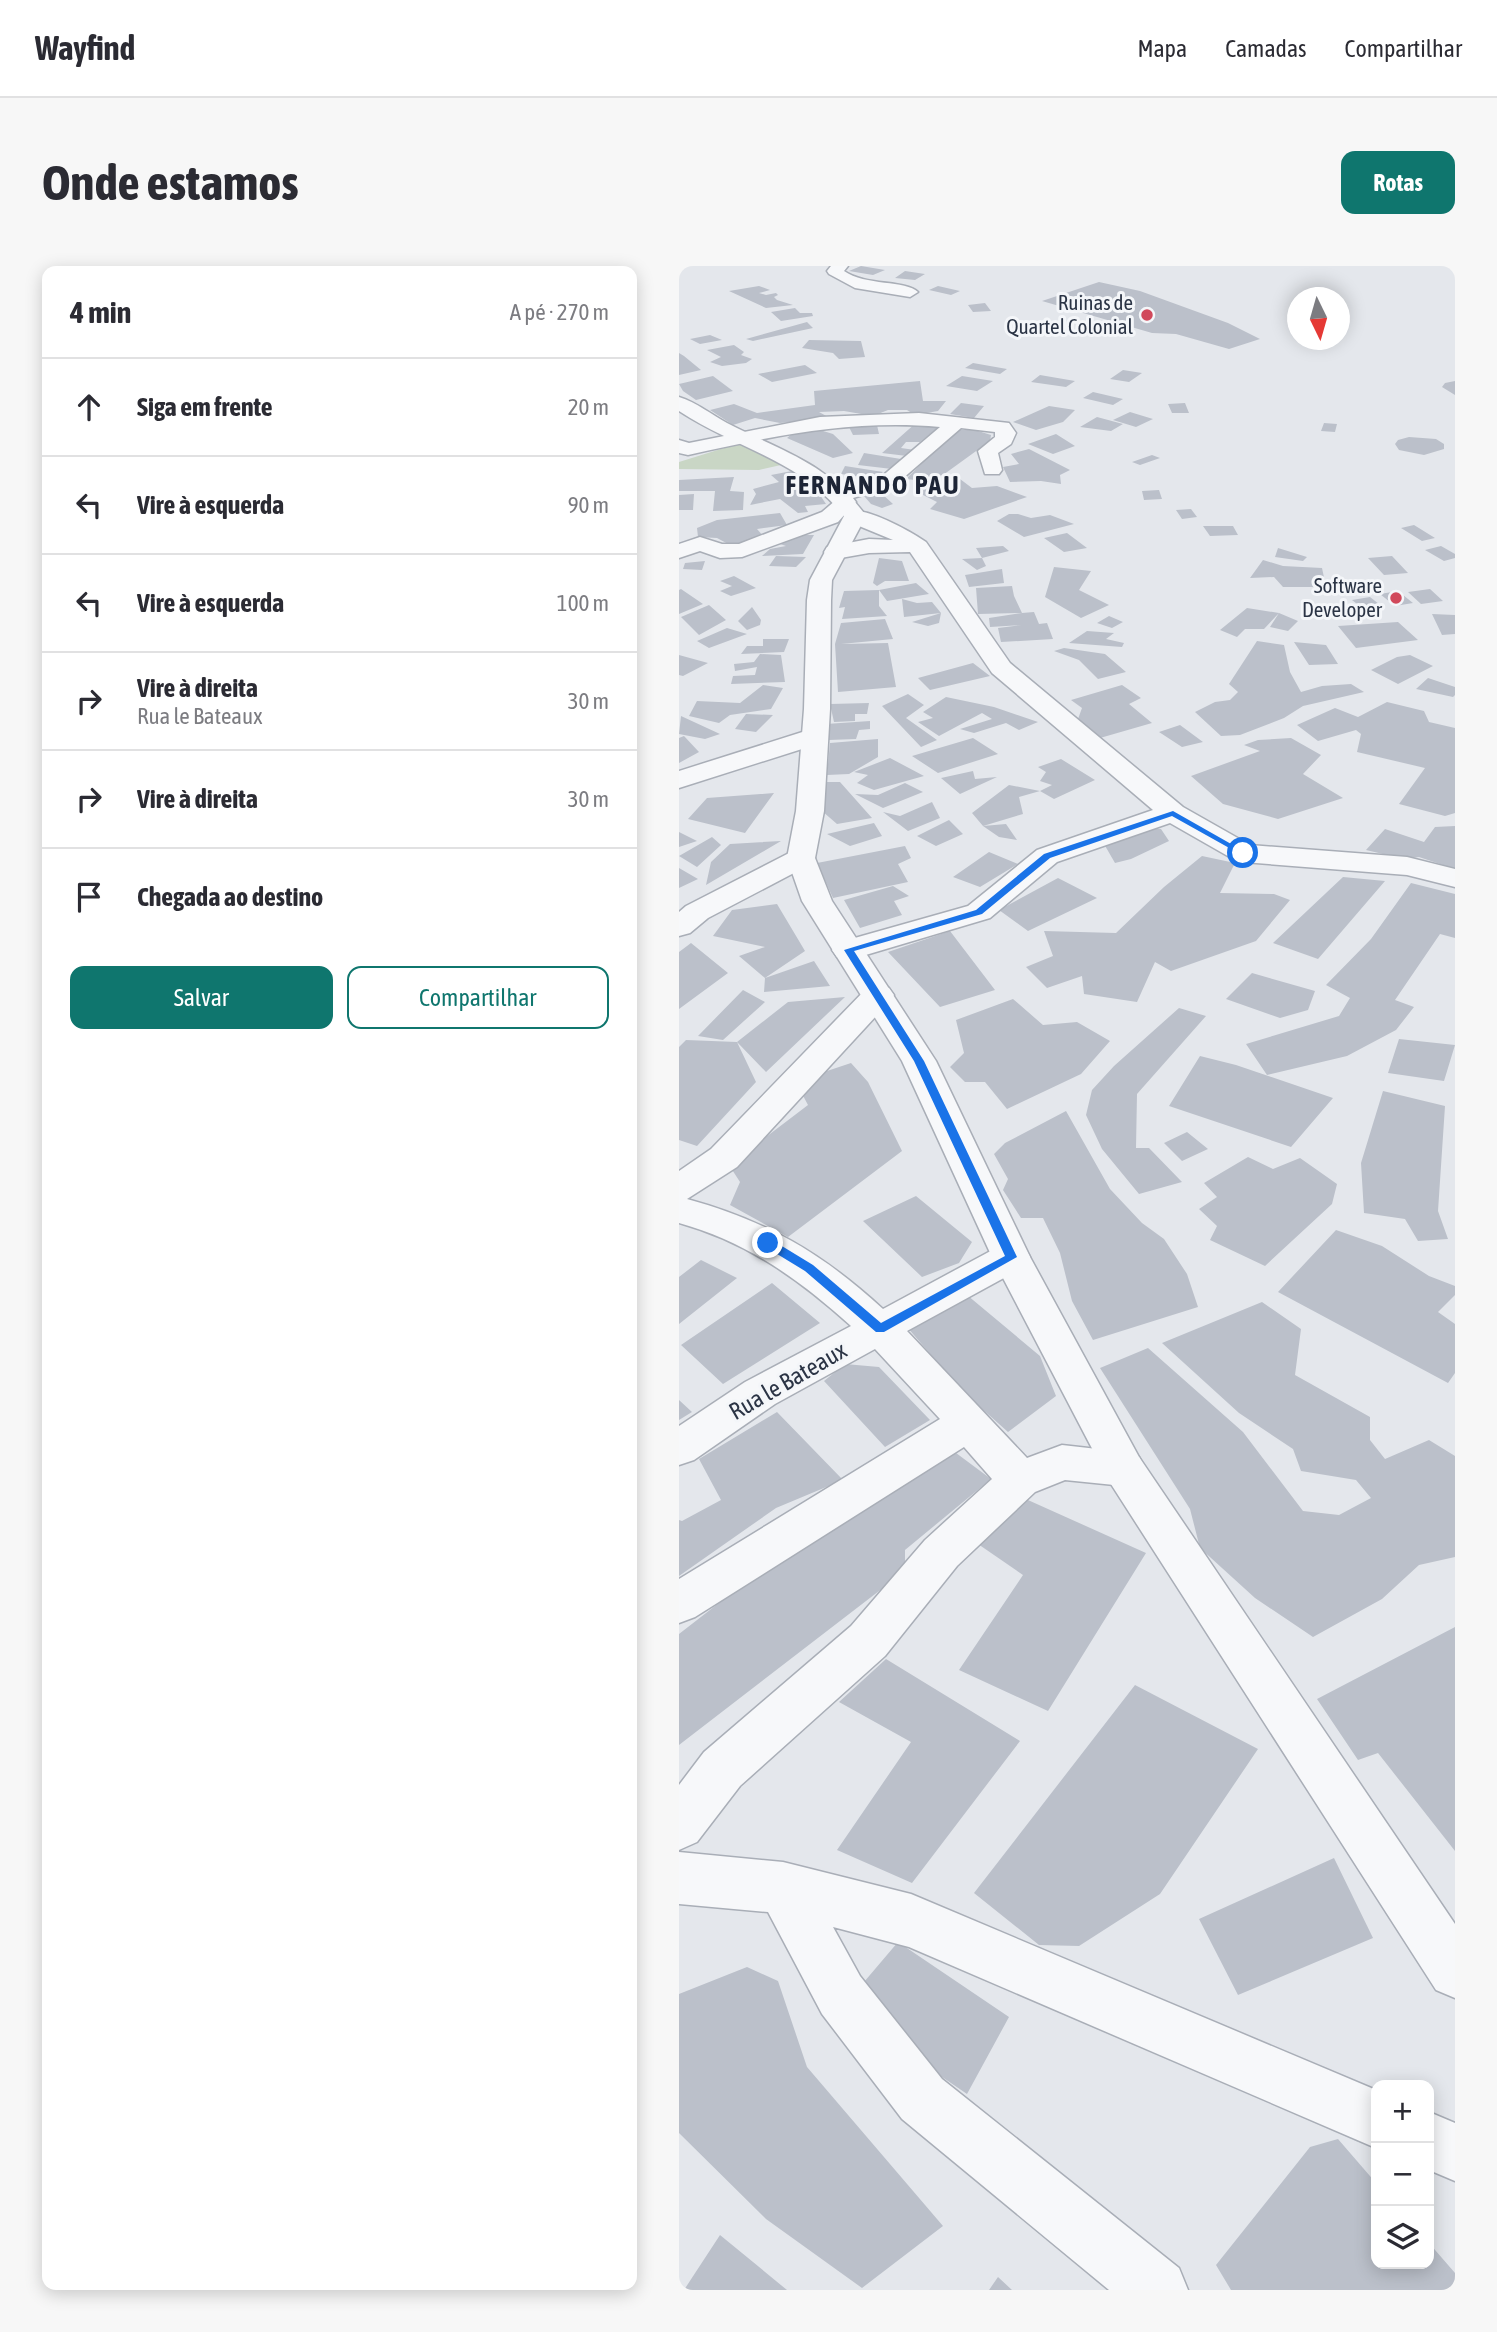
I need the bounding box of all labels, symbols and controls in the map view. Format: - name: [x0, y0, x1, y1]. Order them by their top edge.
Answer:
- text: Wayfind: [35, 29, 135, 67]
- text: Mapa: [1137, 35, 1187, 62]
- text: Camadas: [1225, 35, 1307, 62]
- text: Compartilhar: [1345, 35, 1462, 62]
- button: Rotas: [1341, 151, 1455, 214]
- text: Onde estamos: [42, 154, 299, 210]
- north arrow: [1287, 287, 1350, 350]
- place label: Ruinas de Quartel Colonial: [1006, 290, 1133, 338]
- text: 4 min: [70, 295, 131, 329]
- text: A pé · 270 m: [510, 299, 609, 325]
- marker: Ruinas de Quartel Colonial: [1139, 307, 1155, 323]
- icon: ahead: [70, 388, 108, 426]
- text: Siga em frente: [137, 392, 273, 422]
- text: 20 m: [568, 394, 609, 420]
- district label: FERNANDO PAU: [785, 470, 961, 500]
- icon: left: [70, 486, 108, 524]
- text: Vire à esquerda: [137, 490, 284, 520]
- text: 90 m: [568, 492, 609, 518]
- place label: Software Developer: [1302, 573, 1383, 621]
- icon: left: [70, 584, 108, 622]
- text: Vire à esquerda: [137, 588, 284, 618]
- text: 100 m: [557, 590, 609, 616]
- marker: Software Developer: [1388, 590, 1404, 606]
- text: Vire à direita: [137, 673, 258, 703]
- icon: right: [70, 682, 108, 720]
- text: 30 m: [568, 688, 609, 714]
- text: Rua le Bateaux: [137, 703, 262, 729]
- icon: right: [70, 780, 108, 818]
- text: Vire à direita: [137, 784, 258, 814]
- text: 30 m: [568, 786, 609, 812]
- route start: [1227, 837, 1258, 868]
- icon: arrive: [70, 878, 108, 916]
- text: Chegada ao destino: [137, 882, 323, 912]
- button: Salvar: [70, 966, 333, 1029]
- button: Compartilhar: [347, 966, 609, 1029]
- route end: [752, 1227, 783, 1258]
- street label: Rua le Bateaux: [724, 1336, 851, 1425]
- map controls: [1371, 2080, 1434, 2269]
- button: +: [1371, 2080, 1434, 2143]
- button: −: [1371, 2143, 1434, 2206]
- button: layers: [1371, 2206, 1434, 2269]

